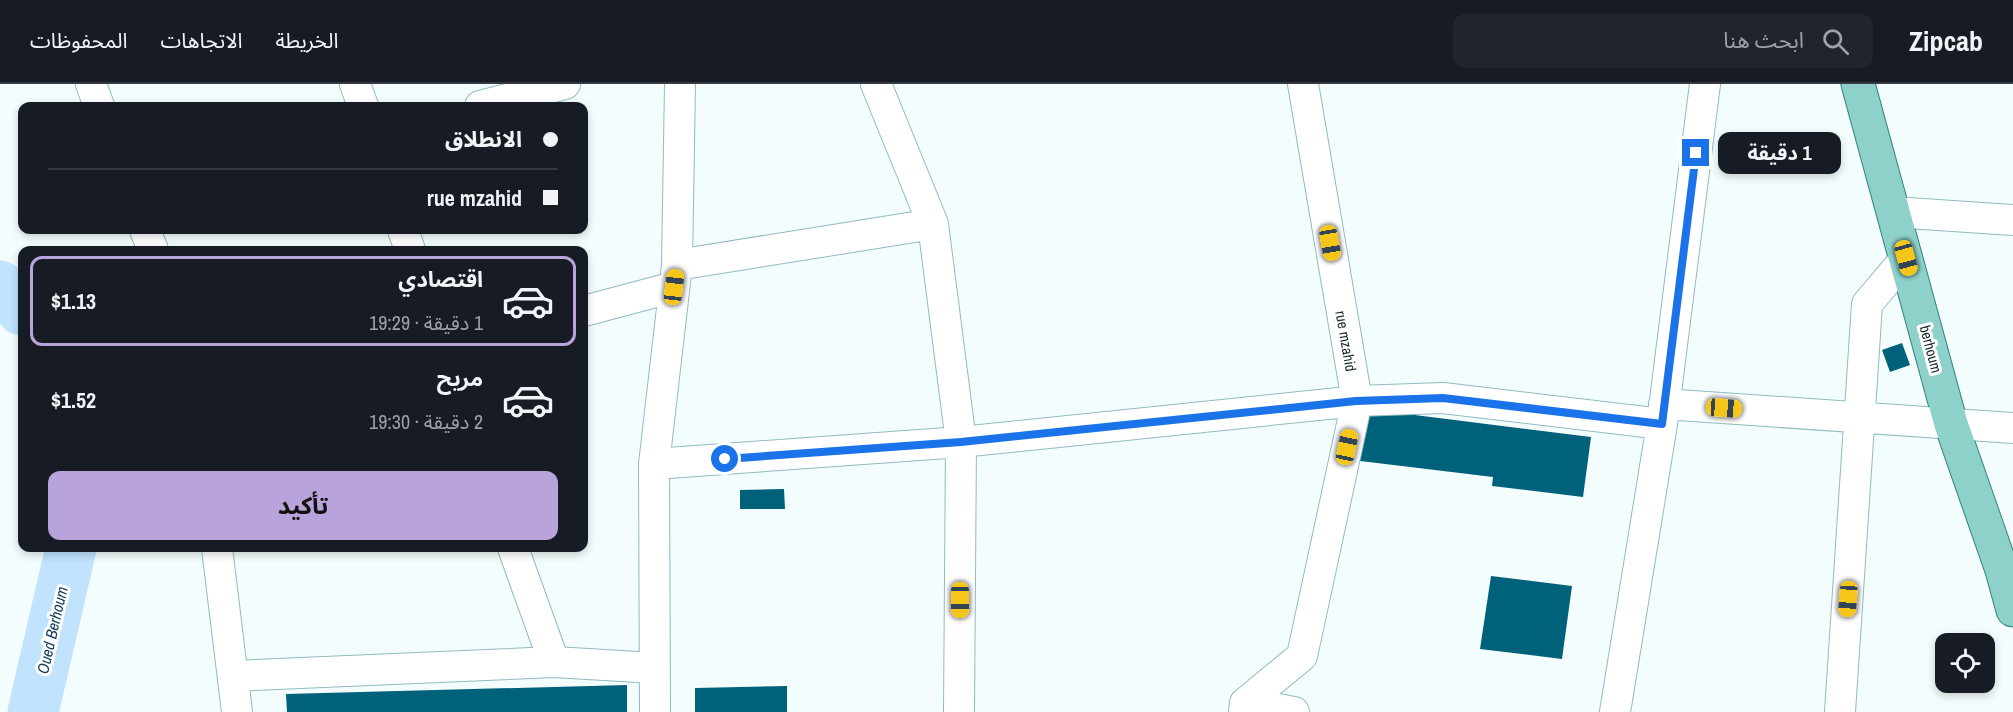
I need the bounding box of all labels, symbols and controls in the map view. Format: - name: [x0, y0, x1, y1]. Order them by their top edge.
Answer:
- search box: [1453, 14, 1873, 68]
- text: Zipcab: [1909, 22, 1983, 60]
- text: ابحث هنا: [1723, 25, 1804, 55]
- icon: search: [1819, 25, 1852, 58]
- text: المحفوظات: [30, 26, 127, 55]
- text: الاتجاهات: [160, 26, 242, 55]
- text: الخريطة: [275, 26, 338, 55]
- text: الانطلاق: [445, 124, 522, 154]
- callout: 1 دقيقة: [1717, 132, 1840, 174]
- route end: [1682, 139, 1709, 166]
- text: 1 دقيقة: [1747, 139, 1812, 166]
- text: rue mzahid: [427, 183, 522, 213]
- car: [1318, 224, 1342, 262]
- car: [1893, 238, 1919, 278]
- text: اقتصادي: [398, 264, 483, 294]
- car: [663, 268, 685, 306]
- icon: car: [501, 274, 555, 328]
- text: $1.13: [51, 286, 96, 316]
- text: 1 دقيقة · 19:29: [369, 309, 483, 336]
- street label: rue mzahid: [1330, 309, 1362, 373]
- street label: berhoum: [1915, 323, 1947, 375]
- text: مريح: [437, 363, 483, 393]
- icon: car: [501, 373, 555, 427]
- text: $1.52: [51, 385, 96, 415]
- car: [1705, 398, 1743, 418]
- text: 2 دقيقة · 19:30: [369, 408, 483, 435]
- car: [1334, 428, 1360, 466]
- route start: [711, 445, 738, 472]
- button: تأكيد: [48, 471, 558, 540]
- car: [1838, 580, 1858, 618]
- car: [951, 582, 969, 618]
- water label: Oued Berhoum: [31, 584, 73, 676]
- map controls: [1935, 633, 1995, 693]
- button: locate: [1935, 633, 1995, 693]

